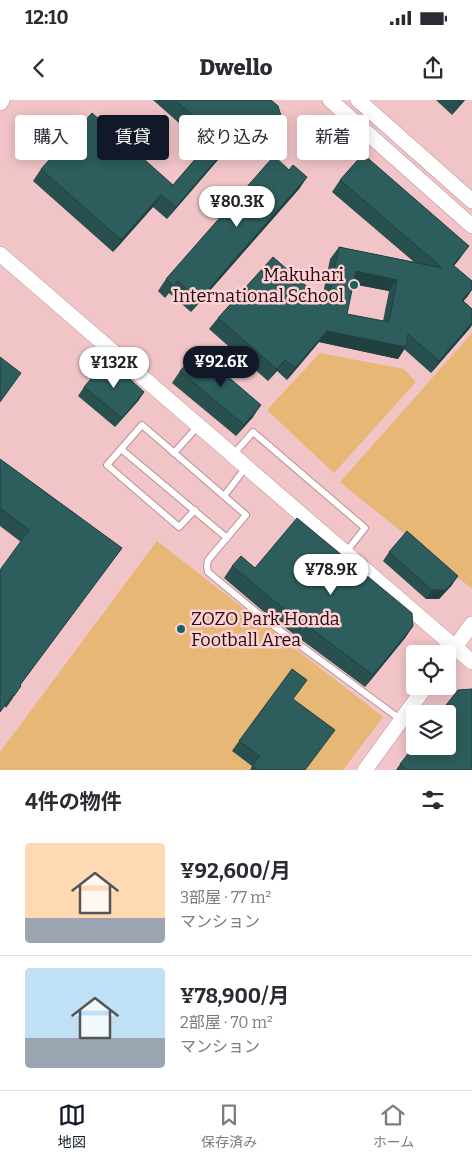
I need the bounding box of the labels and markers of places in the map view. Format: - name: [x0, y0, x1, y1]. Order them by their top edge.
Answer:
- pin: ¥80.3K: [196, 186, 278, 228]
- place label: Makuhari International School: [172, 264, 344, 307]
- marker: Makuhari International School: [348, 279, 360, 291]
- pin: ¥132K: [79, 346, 149, 389]
- pin: ¥92.6K: [180, 346, 262, 388]
- pin: ¥78.9K: [290, 554, 372, 596]
- place label: ZOZO Park Honda Football Area: [191, 608, 340, 651]
- marker: ZOZO Park Honda Football Area: [175, 623, 187, 635]

